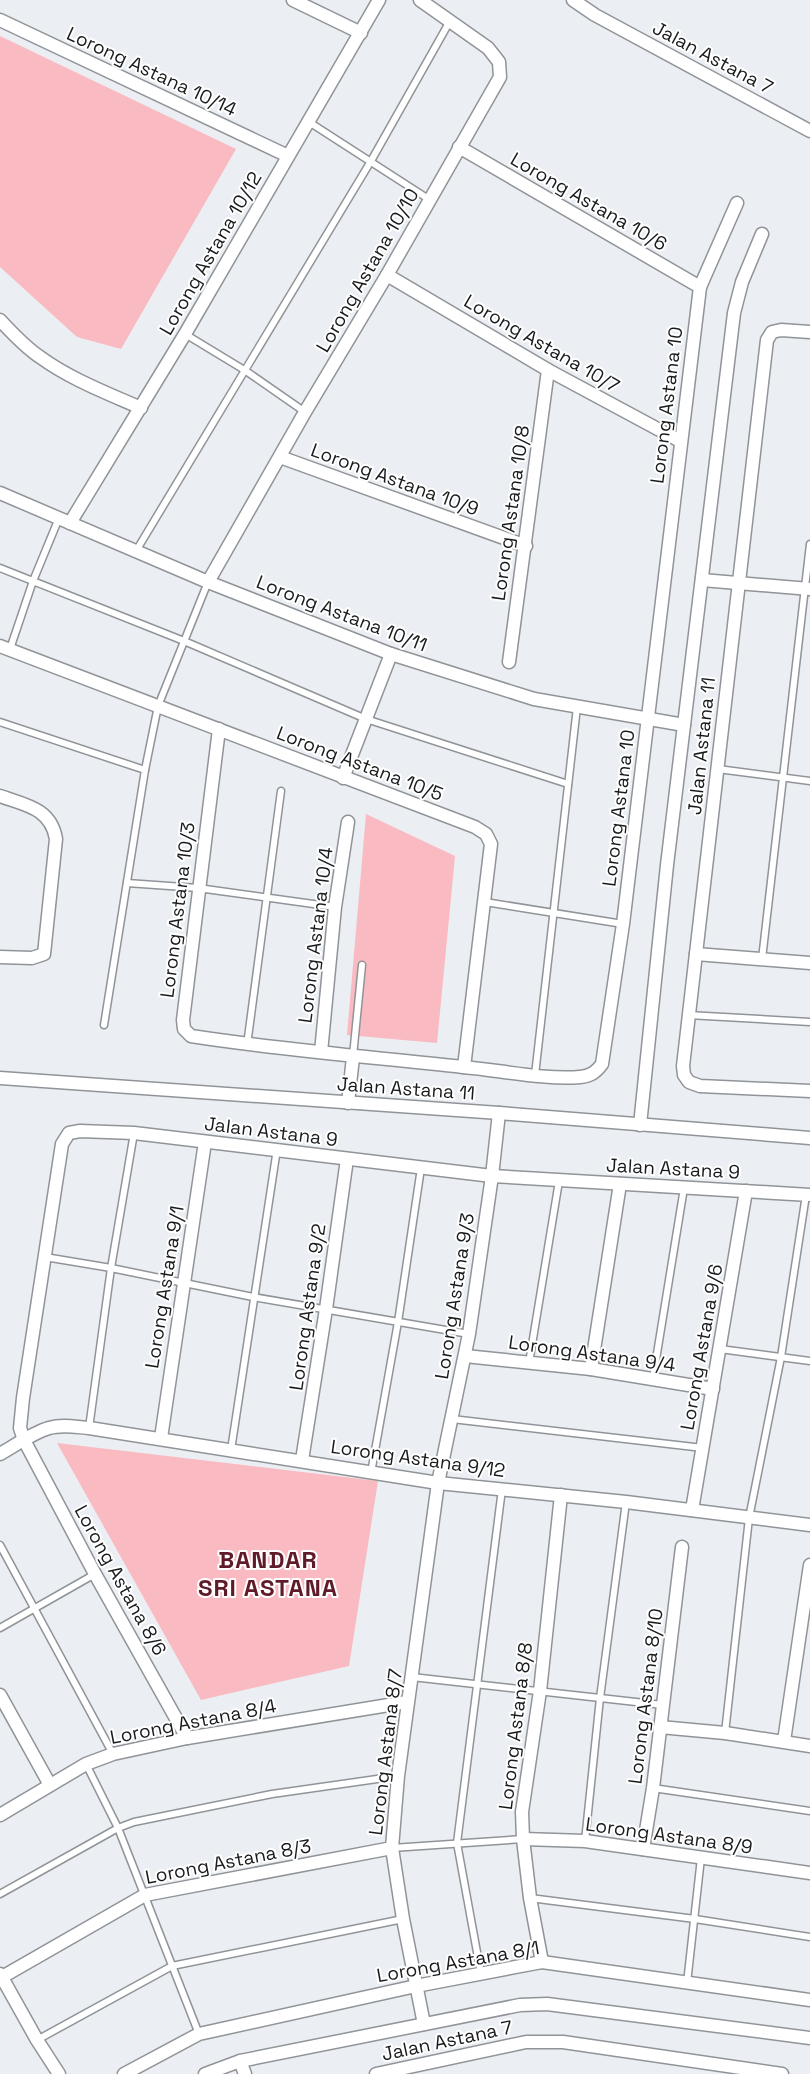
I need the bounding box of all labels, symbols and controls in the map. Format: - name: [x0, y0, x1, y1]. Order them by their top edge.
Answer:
- street label: Jalan Astana 7: [648, 15, 778, 100]
- street label: Lorong Astana 10/14: [63, 21, 241, 122]
- street label: Lorong Astana 10/6: [506, 146, 672, 256]
- street label: Lorong Astana 10/12: [153, 167, 267, 339]
- street label: Lorong Astana 10/10: [310, 184, 425, 357]
- street label: Lorong Astana 10/7: [459, 289, 624, 398]
- street label: Lorong Astana 10: [644, 325, 689, 485]
- street label: Lorong Astana 10/8: [486, 424, 535, 602]
- street label: Lorong Astana 10/9: [308, 438, 482, 521]
- street label: Lorong Astana 10/11: [253, 569, 431, 658]
- street label: Jalan Astana 11: [682, 676, 721, 816]
- street label: Lorong Astana 10/5: [273, 720, 447, 807]
- street label: Lorong Astana 10: [596, 728, 641, 888]
- street label: Lorong Astana 10/3: [154, 821, 201, 999]
- street label: Lorong Astana 10/4: [292, 846, 339, 1024]
- street label: Jalan Astana 11: [336, 1071, 476, 1106]
- street label: Jalan Astana 9: [203, 1111, 339, 1152]
- street label: Jalan Astana 9: [605, 1153, 741, 1184]
- street label: Lorong Astana 9/1: [139, 1204, 190, 1370]
- street label: Lorong Astana 9/3: [429, 1211, 480, 1381]
- street label: Lorong Astana 9/2: [283, 1222, 332, 1392]
- street label: Lorong Astana 9/6: [675, 1262, 728, 1432]
- street label: Lorong Astana 9/4: [507, 1329, 677, 1378]
- street label: Lorong Astana 9/12: [329, 1434, 507, 1483]
- street label: Lorong Astana 8/6: [69, 1501, 172, 1660]
- district label: BANDAR SRI ASTANA: [198, 1544, 338, 1603]
- street label: Lorong Astana 8/10: [622, 1607, 669, 1785]
- street label: Lorong Astana 8/8: [493, 1641, 538, 1811]
- street label: Lorong Astana 8/7: [363, 1667, 408, 1837]
- street label: Lorong Astana 8/4: [108, 1693, 278, 1750]
- street label: Lorong Astana 8/9: [584, 1811, 754, 1860]
- street label: Lorong Astana 8/3: [143, 1833, 313, 1890]
- street label: Lorong Astana 8/1: [375, 1935, 541, 1988]
- street label: Jalan Astana 7: [379, 2014, 515, 2067]

